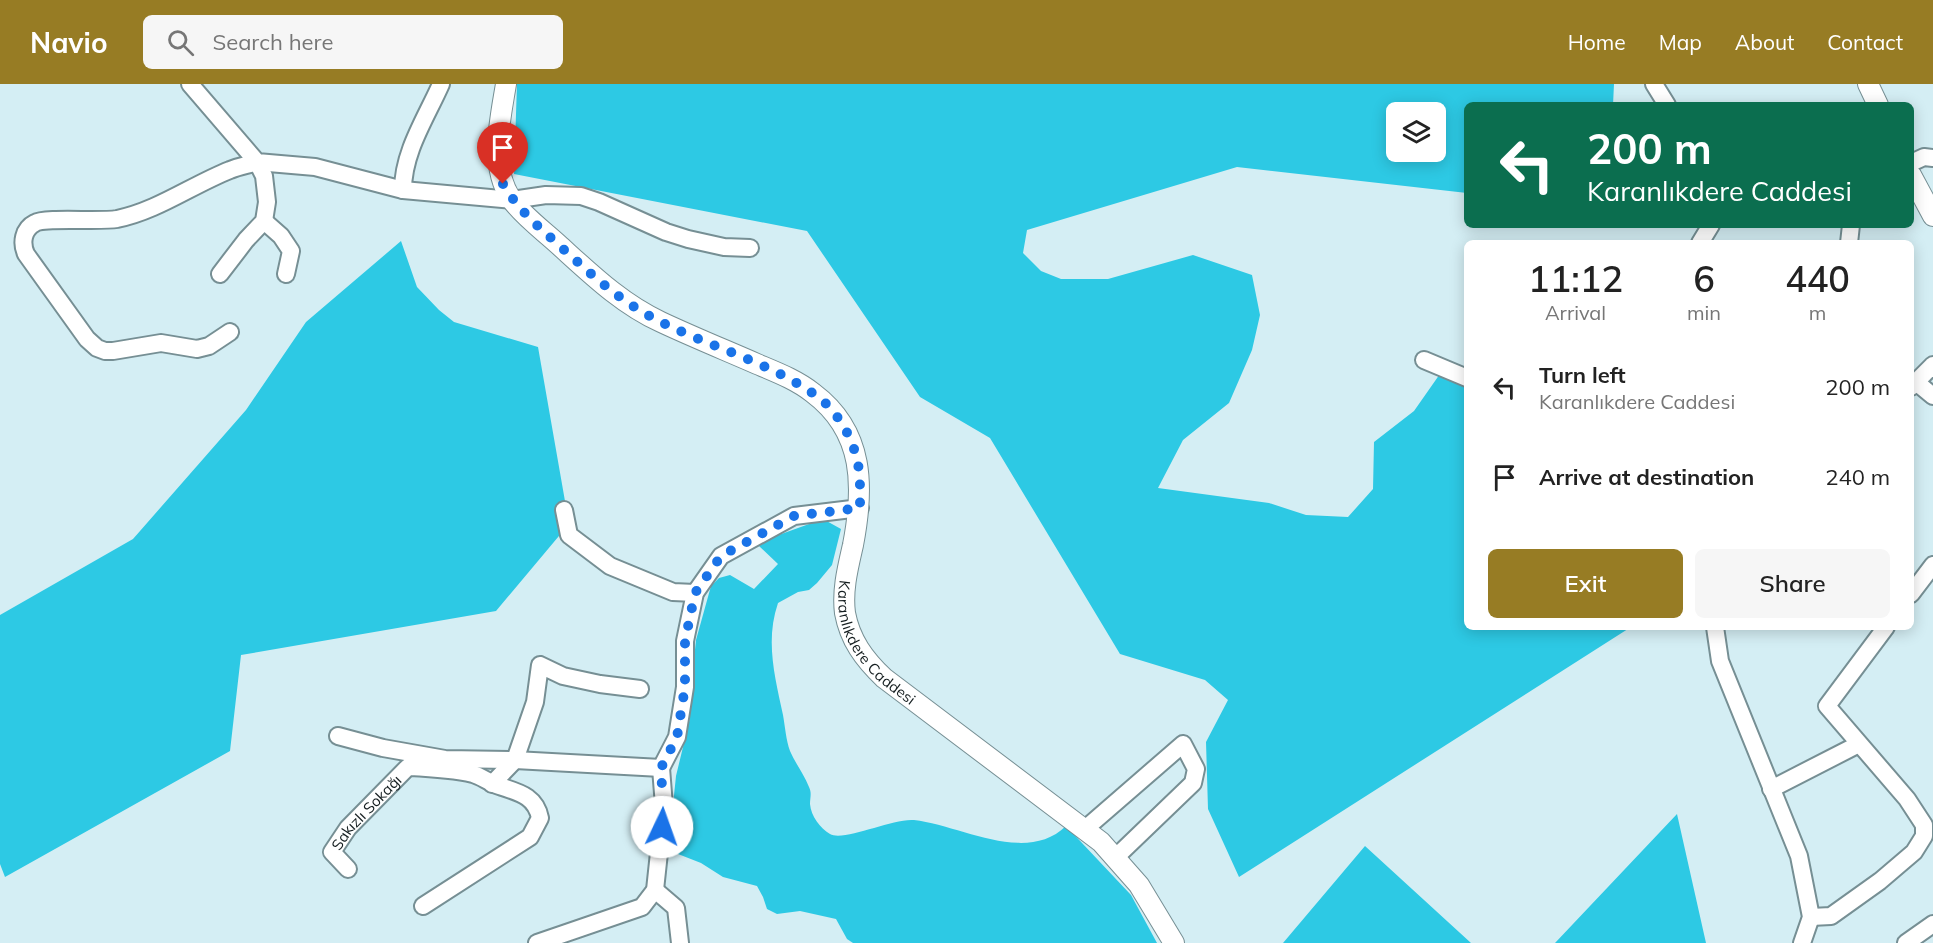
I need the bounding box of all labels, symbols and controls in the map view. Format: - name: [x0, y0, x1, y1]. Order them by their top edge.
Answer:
- search box: [143, 15, 563, 69]
- text: Navio: [30, 25, 107, 60]
- icon: search: [164, 26, 197, 59]
- text: Search here: [212, 28, 333, 56]
- text: Home: [1568, 29, 1626, 55]
- text: Map: [1659, 29, 1702, 55]
- text: About: [1735, 29, 1794, 55]
- text: Contact: [1827, 29, 1903, 55]
- map controls: [1386, 102, 1446, 162]
- button: layers: [1386, 102, 1446, 162]
- pin: [477, 122, 528, 184]
- text: 200 m: [1587, 122, 1712, 175]
- icon: left: [1488, 126, 1566, 204]
- icon: arrive: [486, 131, 519, 164]
- text: Karanlıkdere Caddesi: [1587, 174, 1852, 208]
- text: 11:12: [1528, 256, 1623, 301]
- text: 6: [1693, 256, 1715, 301]
- text: 440: [1785, 256, 1850, 301]
- text: Arrival: [1545, 300, 1606, 325]
- text: min: [1687, 300, 1721, 325]
- text: m: [1809, 300, 1826, 325]
- text: Turn left: [1539, 361, 1626, 389]
- icon: left: [1488, 371, 1521, 404]
- text: 200 m: [1825, 373, 1890, 401]
- text: Karanlıkdere Caddesi: [1539, 389, 1735, 414]
- icon: arrive: [1488, 461, 1521, 494]
- text: Arrive at destination: [1539, 463, 1754, 491]
- text: 240 m: [1825, 463, 1890, 491]
- button: Exit: [1488, 549, 1683, 618]
- button: Share: [1695, 549, 1890, 618]
- street label: Karanlıkdere Caddesi: [835, 579, 920, 708]
- street label: Sakızlı Sokağı: [327, 770, 405, 853]
- position arrow: [630, 795, 694, 859]

